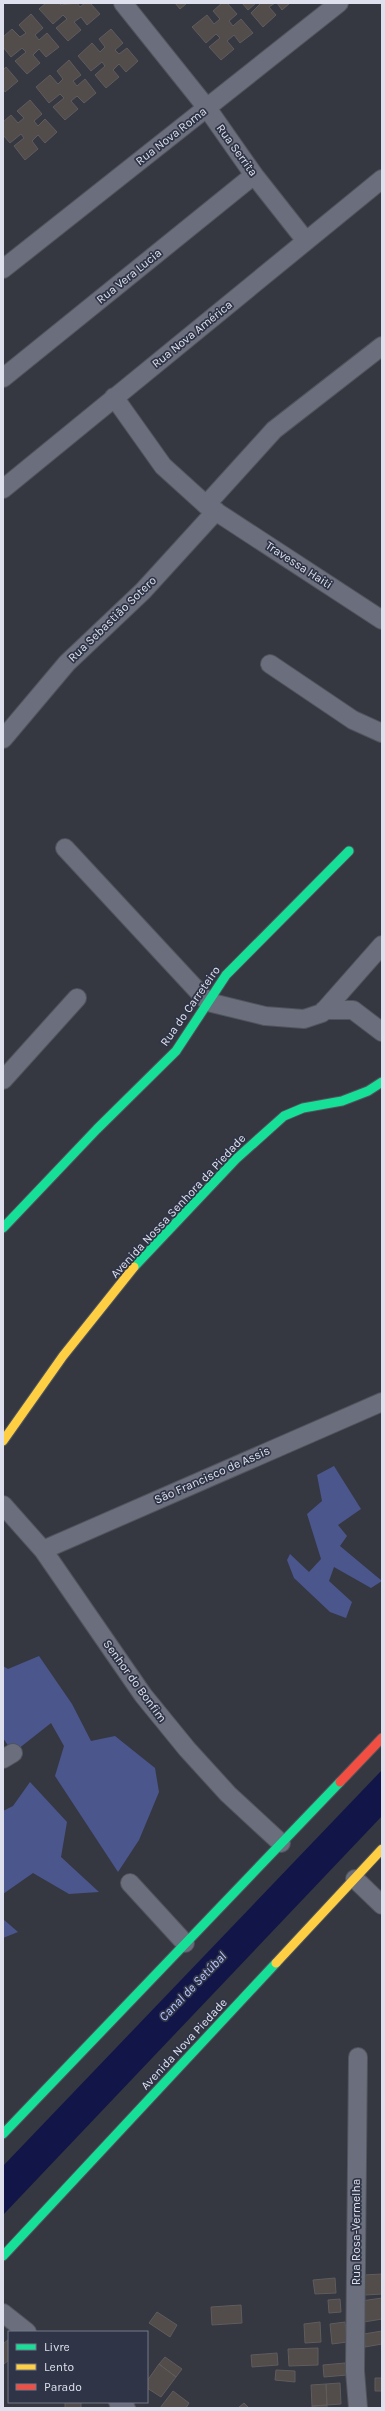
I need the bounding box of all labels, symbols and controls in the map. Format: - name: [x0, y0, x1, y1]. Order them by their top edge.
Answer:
- street label: Rua Nova Roma: [133, 104, 209, 168]
- street label: Rua Serrita: [213, 121, 261, 179]
- street label: Rua Vera Lucia: [94, 245, 164, 307]
- street label: Rua Nova América: [149, 297, 235, 371]
- street label: Travessa Haiti: [263, 538, 335, 592]
- street label: Rua Sebastião Sotero: [65, 573, 159, 665]
- street label: Rua do Carreteiro: [157, 963, 223, 1049]
- street label: Avenida Nossa Senhora da Piedade: [108, 1131, 248, 1281]
- street label: São Francisco de Assis: [152, 1443, 272, 1507]
- street label: Senhor do Bonfim: [100, 1637, 170, 1725]
- water label: Canal de Setúbal: [156, 1949, 229, 2024]
- street label: Avenida Nova Piedade: [138, 1995, 230, 2093]
- street label: Rua Rosa-Vermelha: [349, 2179, 363, 2285]
- legend: [8, 2331, 148, 2403]
- text: Livre: [44, 2340, 70, 2354]
- text: Lento: [44, 2360, 74, 2374]
- text: Parado: [44, 2380, 82, 2394]

